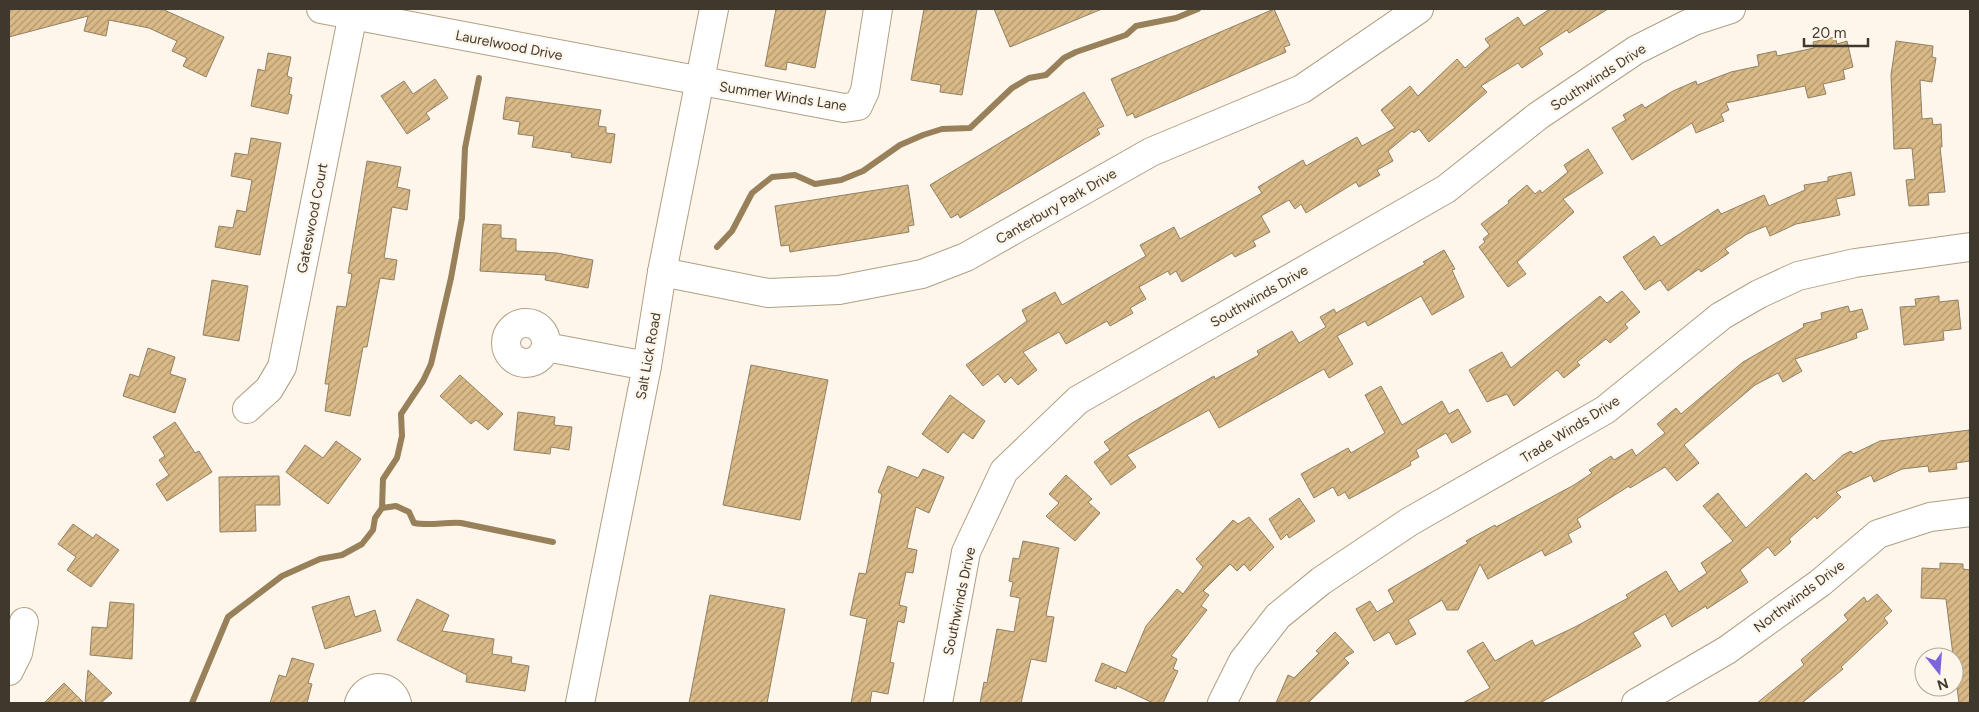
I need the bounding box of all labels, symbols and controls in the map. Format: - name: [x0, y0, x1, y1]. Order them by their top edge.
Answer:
- scale bar: [1804, 15, 1868, 47]
- text: 20 m: [1812, 24, 1846, 42]
- street label: Laurelwood Drive: [454, 27, 564, 64]
- street label: Southwinds Drive: [1547, 40, 1649, 115]
- street label: Summer Winds Lane: [718, 78, 848, 115]
- street label: Gateswood Court: [293, 162, 332, 275]
- street label: Canterbury Park Drive: [993, 165, 1120, 248]
- street label: Southwinds Drive: [1207, 261, 1311, 331]
- street label: Salt Lick Road: [632, 311, 665, 401]
- street label: Trade Winds Drive: [1518, 392, 1623, 467]
- street label: Southwinds Drive: [940, 545, 979, 657]
- street label: Northwinds Drive: [1751, 557, 1848, 636]
- north arrow: [1914, 647, 1964, 697]
- text: N: [1935, 674, 1950, 694]

